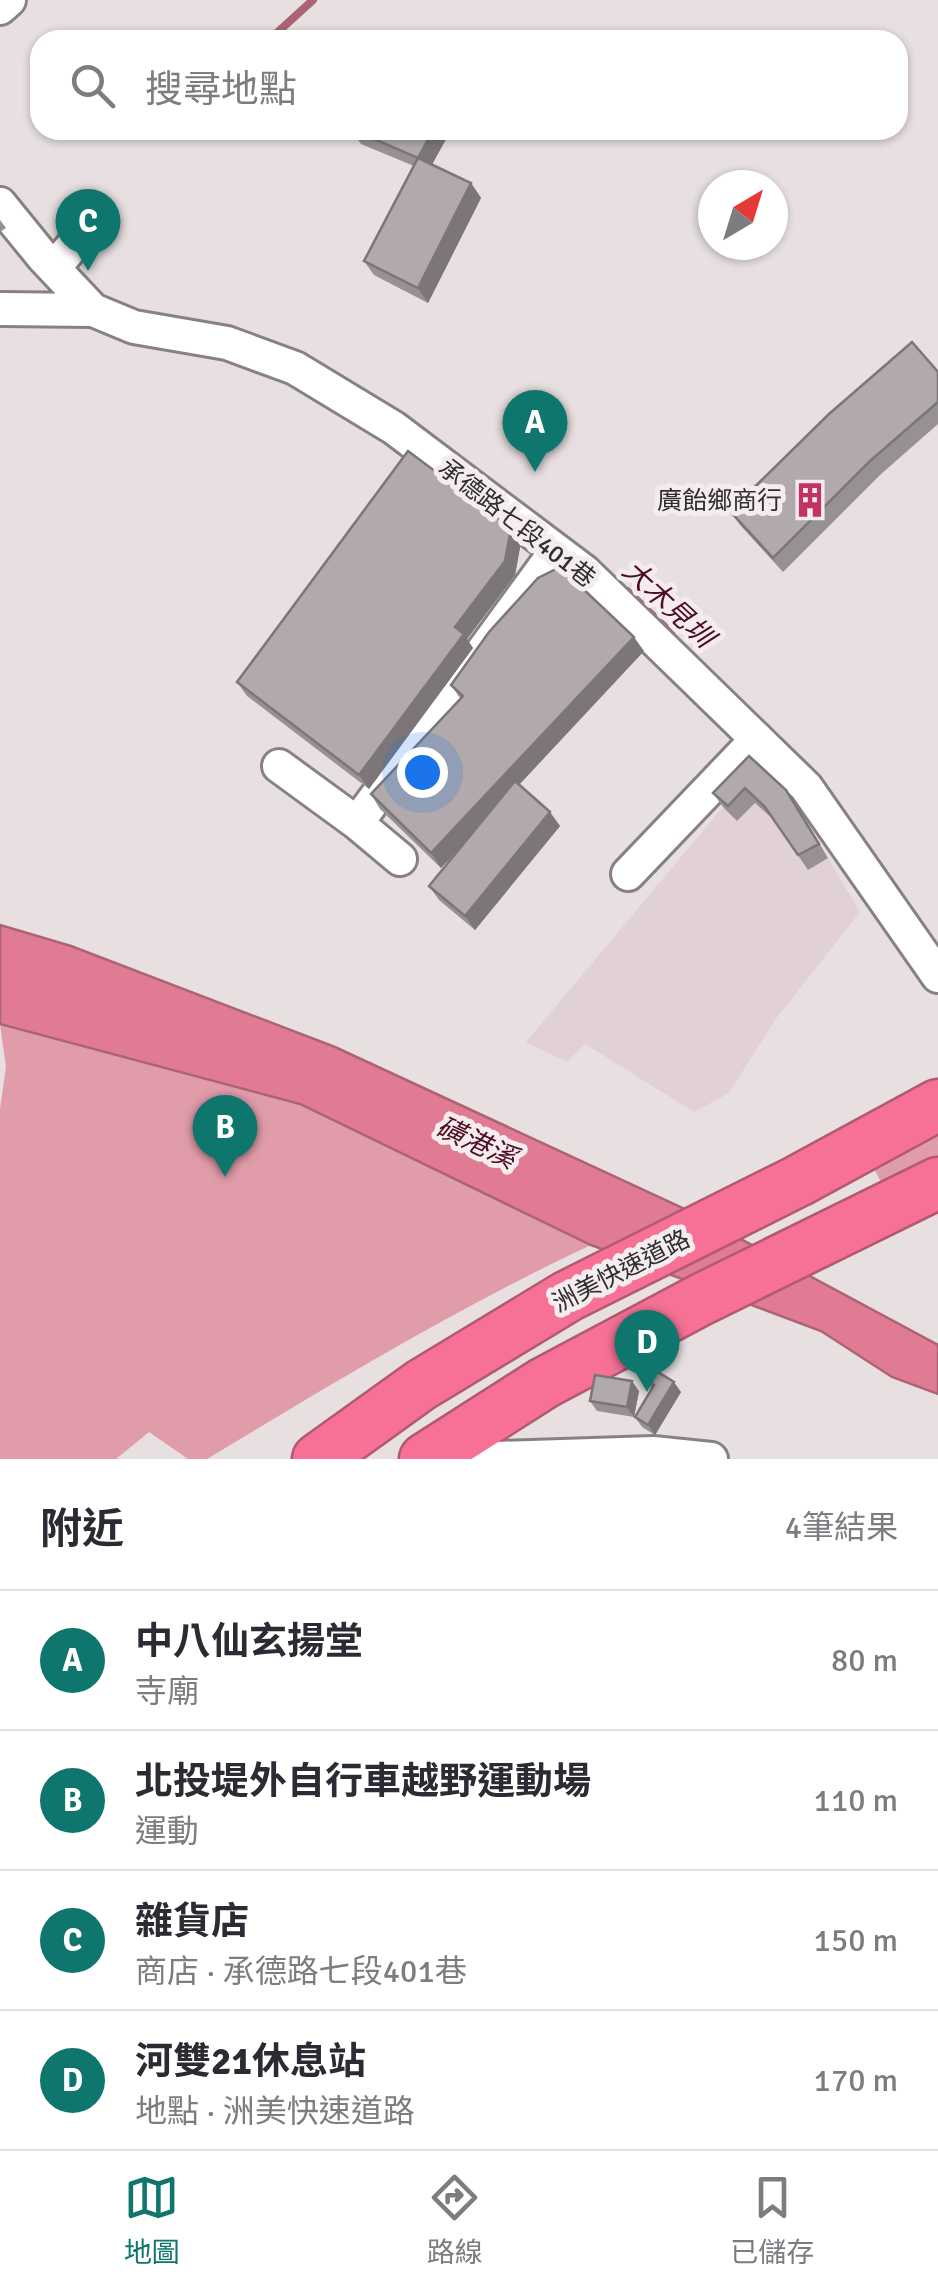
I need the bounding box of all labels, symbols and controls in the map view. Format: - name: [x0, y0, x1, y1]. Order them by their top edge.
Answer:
- search box: [30, 30, 908, 140]
- icon: search: [65, 58, 120, 113]
- text: 搜尋地點: [145, 66, 297, 113]
- north arrow: [698, 170, 788, 260]
- pin: C: [56, 188, 120, 271]
- pin: A: [502, 390, 568, 472]
- street label: 承德路七段401巷: [432, 452, 602, 594]
- building icon: 廣飴鄉商行: [791, 481, 829, 519]
- place label: 廣飴鄉商行: [657, 485, 782, 516]
- water label: 大木見圳: [615, 553, 723, 657]
- your location: [397, 747, 448, 798]
- pin: B: [192, 1094, 258, 1177]
- water label: 磺港溪: [431, 1110, 525, 1178]
- street label: 洲美快速道路: [547, 1223, 695, 1319]
- pin: D: [614, 1310, 680, 1392]
- text: 附近: [40, 1504, 124, 1555]
- text: 4筆結果: [785, 1508, 898, 1547]
- text: 中八仙玄揚堂: [135, 1618, 363, 1665]
- text: A: [62, 1641, 83, 1680]
- text: 80 m: [831, 1641, 898, 1680]
- text: 寺廟: [135, 1672, 199, 1711]
- text: 北投堤外自行車越野運動場: [135, 1758, 591, 1805]
- text: B: [63, 1781, 82, 1820]
- text: 110 m: [814, 1781, 898, 1820]
- text: 運動: [135, 1812, 199, 1851]
- text: 雜貨店: [135, 1898, 249, 1945]
- text: C: [63, 1921, 82, 1960]
- text: 150 m: [814, 1921, 898, 1960]
- text: 商店 · 承德路七段401巷: [135, 1952, 467, 1991]
- text: 河雙21休息站: [135, 2038, 366, 2085]
- text: D: [62, 2061, 83, 2100]
- text: 170 m: [814, 2061, 898, 2100]
- text: 地點 · 洲美快速道路: [135, 2092, 415, 2131]
- tab: 地圖: [124, 2170, 180, 2270]
- tab: 路線: [427, 2170, 483, 2270]
- tab: 已儲存: [730, 2170, 814, 2270]

